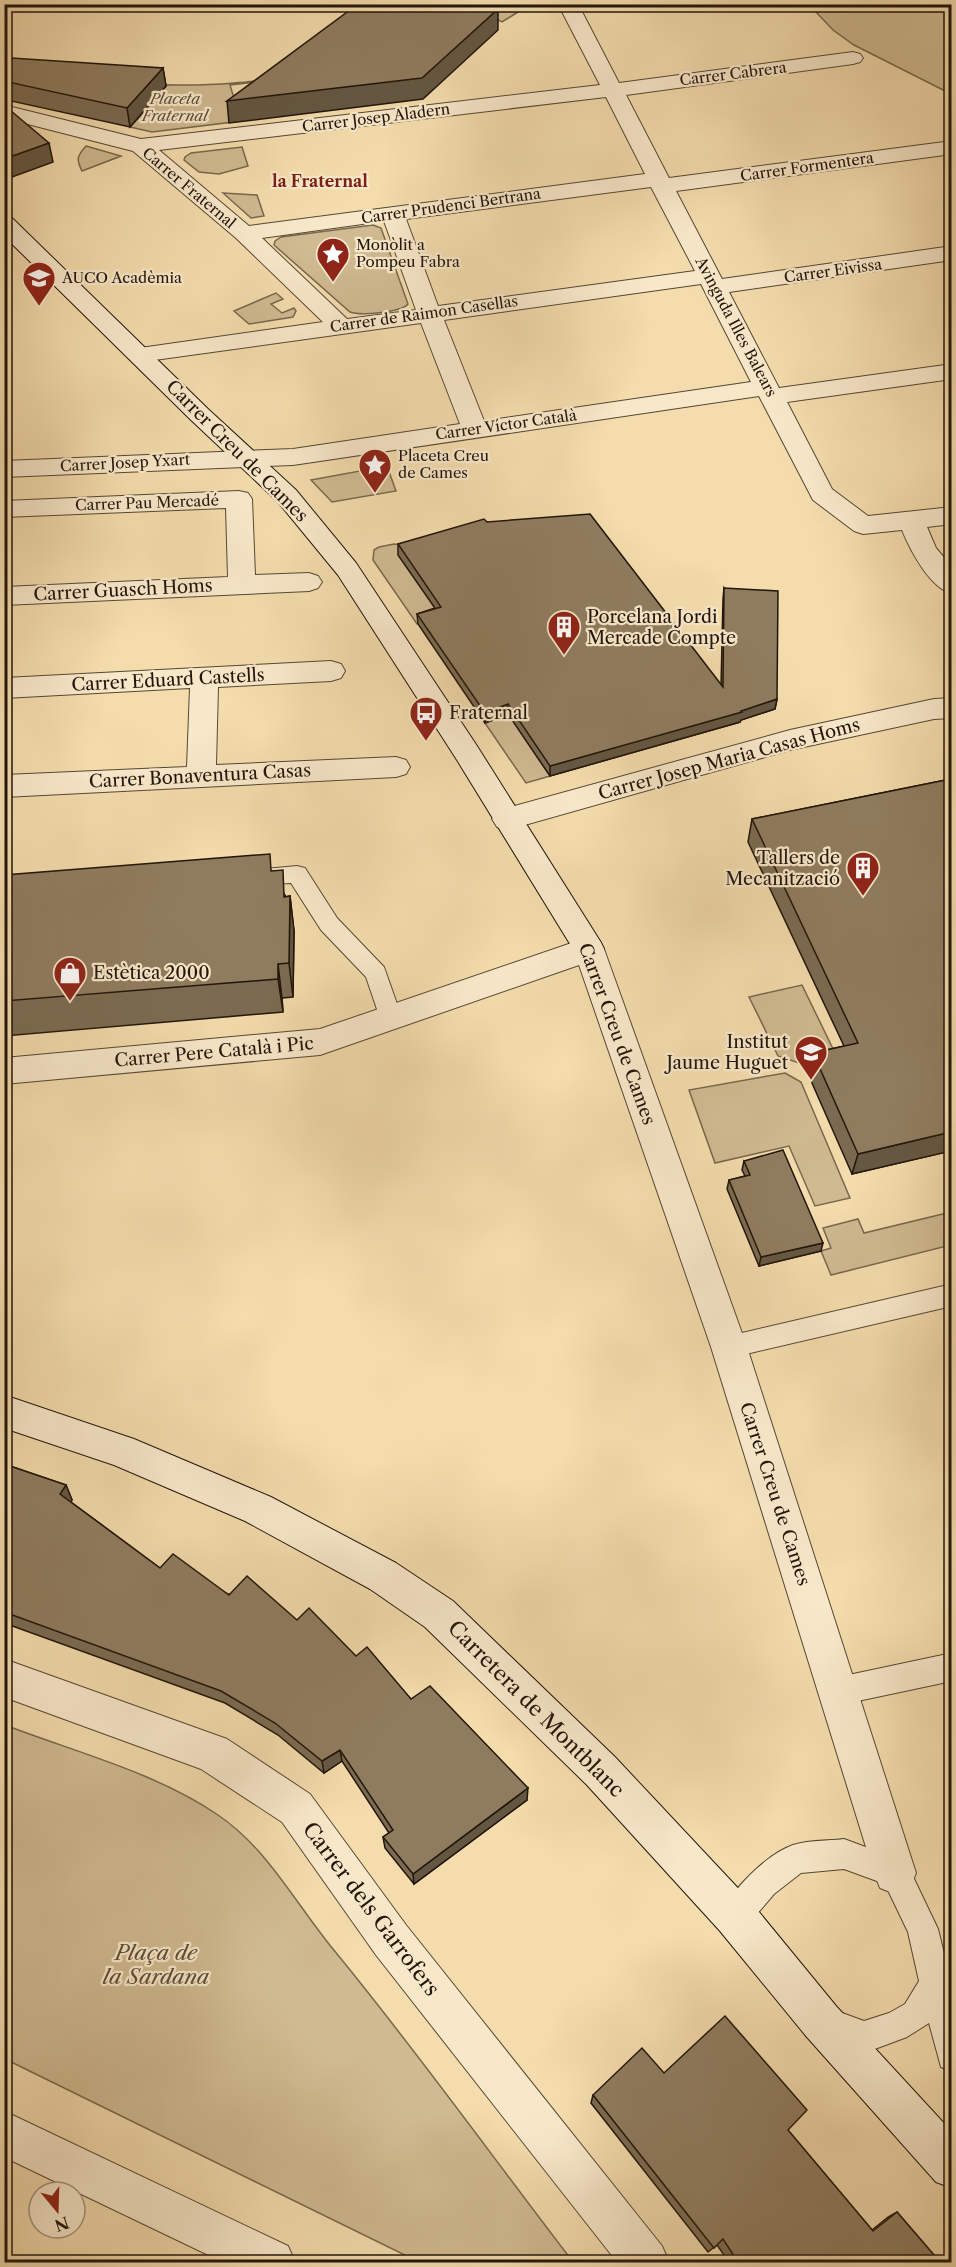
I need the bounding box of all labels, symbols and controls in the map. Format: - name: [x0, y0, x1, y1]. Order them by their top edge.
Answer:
- street label: Carrer Cabrera: [678, 58, 788, 89]
- park label: Placeta Fraternal: [141, 89, 210, 125]
- street label: Carrer Josep Aladern: [301, 99, 452, 136]
- street label: Carrer Fraternal: [139, 143, 240, 233]
- street label: Carrer Formentera: [739, 148, 875, 185]
- district label: la Fraternal: [272, 171, 368, 191]
- street label: Carrer Prudenci Bertrana: [360, 183, 542, 228]
- place label: Monòlit a Pompeu Fabra: [356, 235, 460, 271]
- place icon: Monòlit a Pompeu Fabra: [315, 236, 351, 283]
- street label: Avinguda Illes Balears: [691, 253, 781, 400]
- street label: Carrer Eivissa: [783, 254, 883, 287]
- school or university icon: AUCO Acadèmia: [21, 260, 57, 307]
- place label: AUCO Acadèmia: [61, 268, 182, 287]
- street label: Carrer de Raimon Casellas: [329, 291, 519, 336]
- street label: Carrer Creu de Cames: [162, 376, 312, 526]
- street label: Carrer Víctor Català: [434, 405, 578, 444]
- place label: Placeta Creu de Cames: [398, 446, 489, 482]
- place icon: Placeta Creu de Cames: [357, 447, 393, 494]
- street label: Carrer Josep Yxart: [59, 450, 191, 475]
- street label: Carrer Pau Mercadé: [75, 490, 219, 515]
- street label: Carrer Guasch Homs: [33, 574, 213, 606]
- place label: Porcelana Jordi Mercade Compte: [587, 606, 736, 649]
- building icon: Porcelana Jordi Mercade Compte: [546, 609, 582, 656]
- street label: Carrer Eduard Castells: [71, 664, 265, 696]
- bus stop icon: Fraternal: [408, 695, 444, 742]
- place label: Fraternal: [449, 702, 528, 724]
- street label: Carrer Josep Maria Casas Homs: [596, 713, 862, 805]
- street label: Carrer Bonaventura Casas: [88, 759, 312, 793]
- place label: Tallers de Mecanització: [725, 847, 840, 890]
- building icon: Tallers de Mecanització: [845, 850, 881, 897]
- street label: Carrer Creu de Cames: [574, 940, 660, 1128]
- shop icon: Estètica 2000: [52, 955, 88, 1002]
- place label: Estètica 2000: [93, 962, 210, 984]
- place label: Institut Jaume Huguet: [663, 1031, 789, 1074]
- street label: Carrer Pere Català i Pic: [113, 1032, 315, 1072]
- school or university icon: Institut Jaume Huguet: [793, 1034, 829, 1081]
- street label: Carrer Creu de Cames: [735, 1400, 815, 1588]
- street label: Carretera de Montblanc: [443, 1615, 630, 1802]
- street label: Carrer dels Garrofers: [298, 1817, 445, 2001]
- park label: Plaça de la Sardana: [103, 1940, 210, 1989]
- north arrow: [27, 2180, 87, 2240]
- text: N: [52, 2212, 72, 2236]

